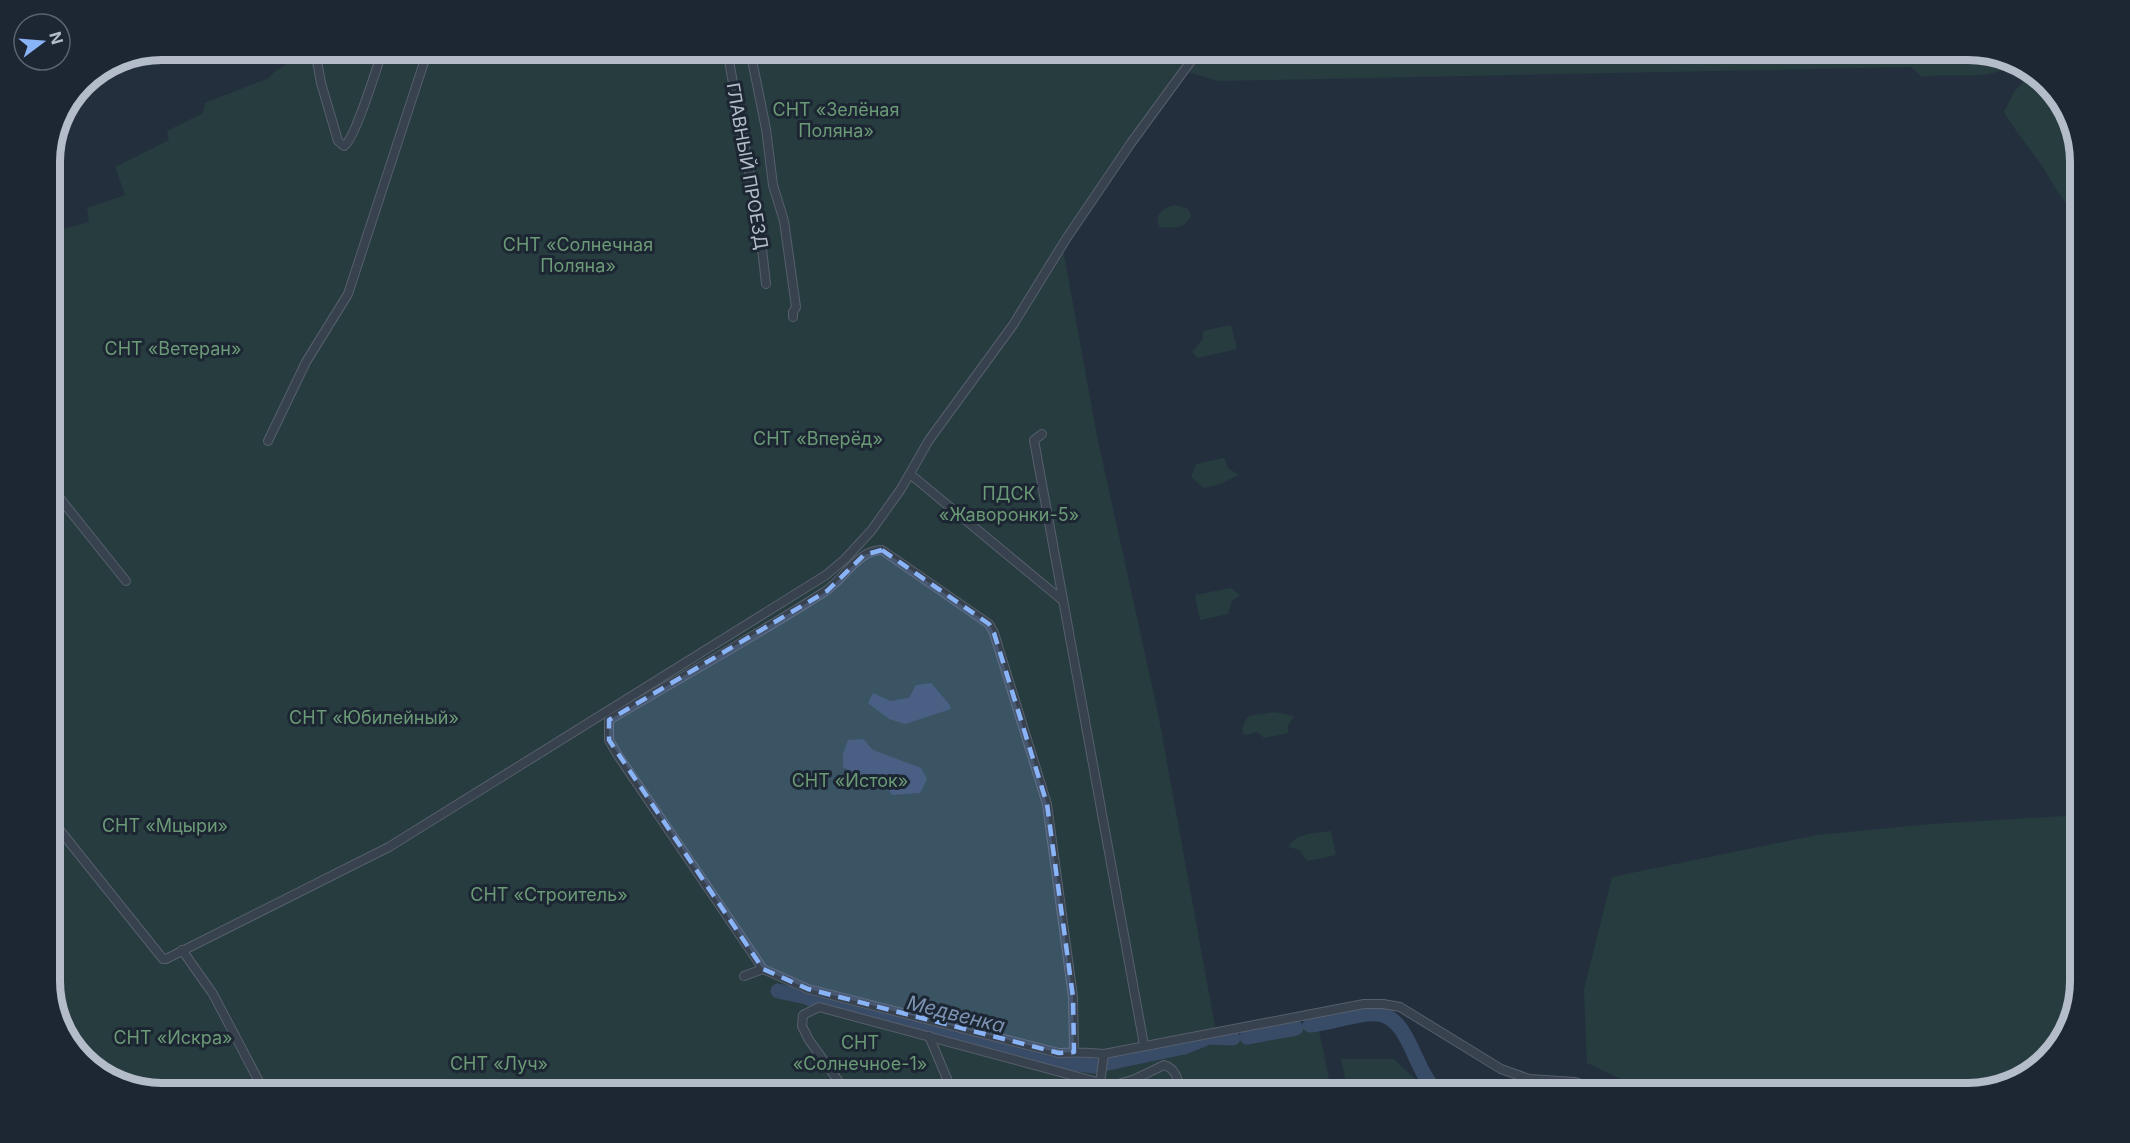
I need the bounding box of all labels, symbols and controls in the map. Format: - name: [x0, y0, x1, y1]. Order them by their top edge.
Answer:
- north arrow: [12, 12, 72, 72]
- text: N: [45, 29, 68, 46]
- street label: ГЛАВНЫЙ ПРОЕЗД: [722, 81, 773, 251]
- park label: СНТ «Зелёная Поляна»: [773, 99, 899, 141]
- park label: СНТ «Солнечная Поляна»: [503, 234, 653, 276]
- park label: СНТ «Ветеран»: [105, 338, 241, 359]
- park label: СНТ «Вперёд»: [753, 428, 883, 449]
- park label: ПДСК «Жаворонки-5»: [939, 483, 1079, 525]
- park label: СНТ «Юбилейный»: [289, 707, 459, 728]
- park label: СНТ «Исток»: [792, 770, 908, 791]
- park label: СНТ «Мцыри»: [102, 815, 228, 836]
- park label: СНТ «Строитель»: [470, 884, 628, 905]
- water label: Медвенка: [905, 990, 1007, 1038]
- park label: СНТ «Искра»: [113, 1027, 233, 1048]
- park label: СНТ «Солнечное-1»: [793, 1032, 927, 1074]
- park label: СНТ «Луч»: [450, 1053, 548, 1074]

